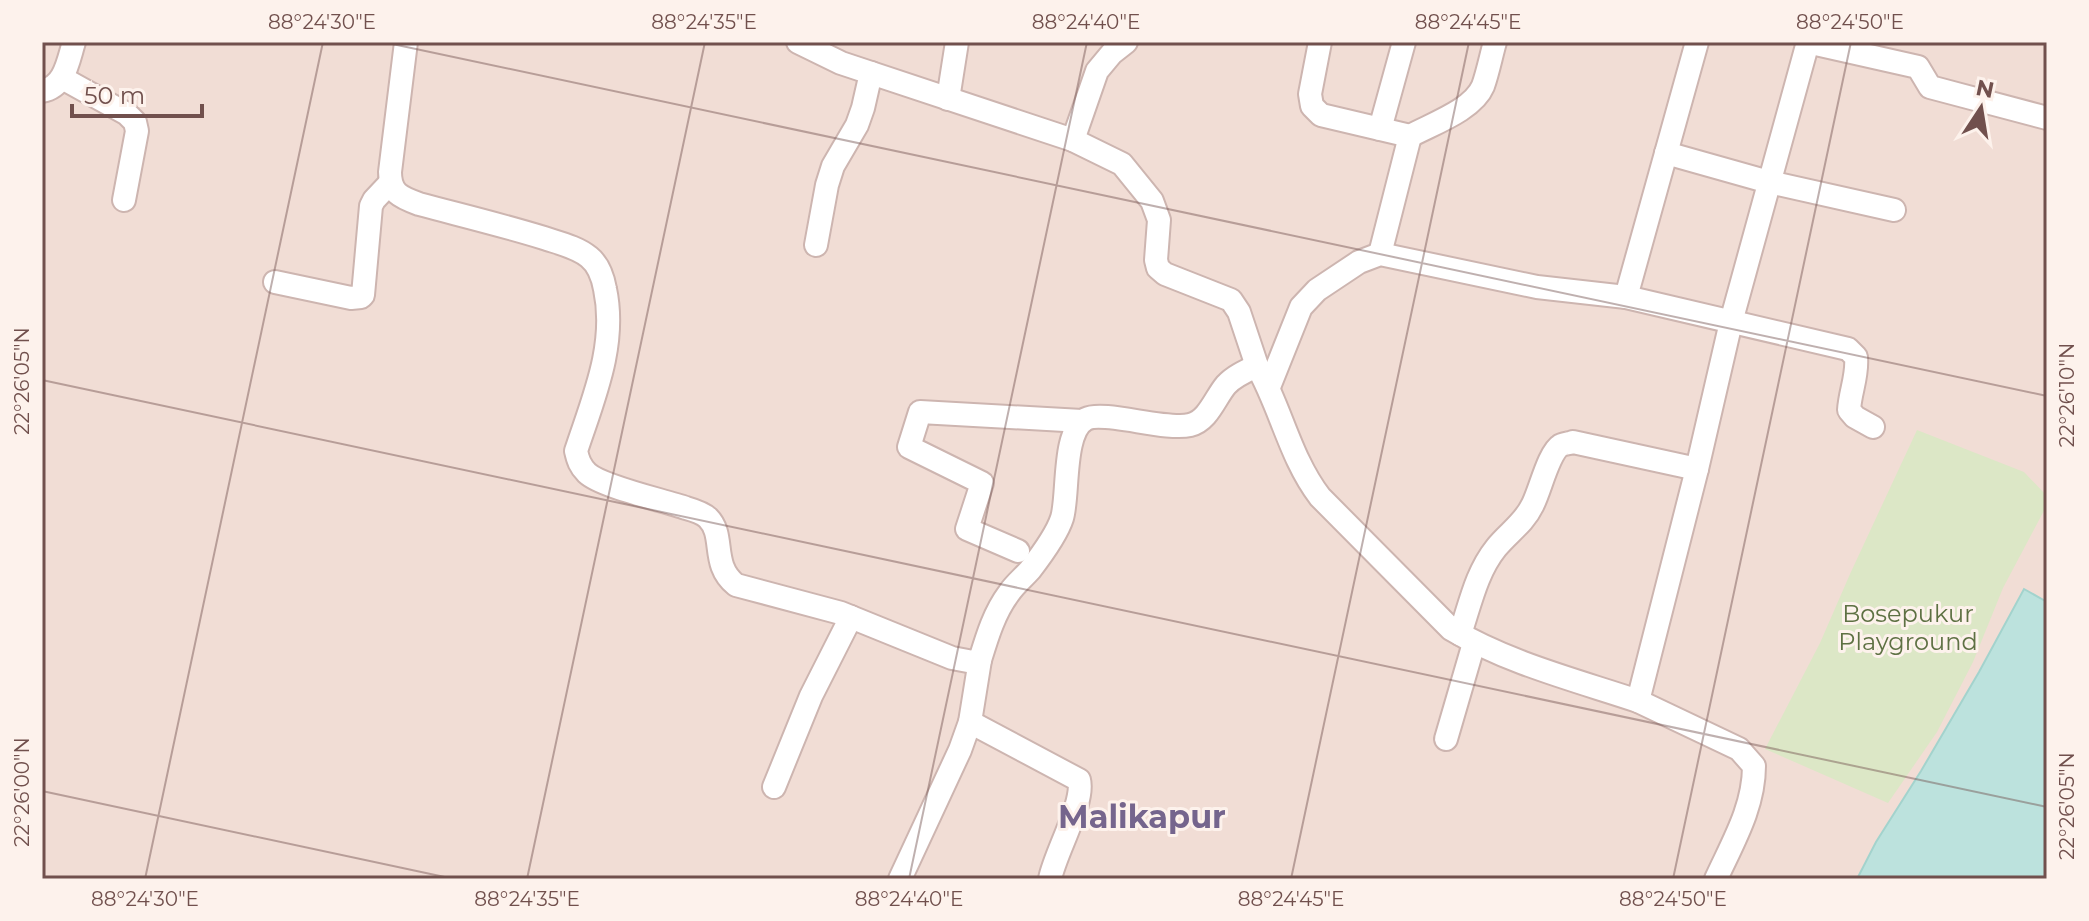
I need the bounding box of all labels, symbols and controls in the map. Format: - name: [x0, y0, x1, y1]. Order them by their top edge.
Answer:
- text: 88°24'30"E: [268, 10, 376, 34]
- text: 88°24'35"E: [651, 10, 757, 34]
- text: 88°24'40"E: [1032, 10, 1140, 34]
- text: 88°24'45"E: [1415, 10, 1521, 34]
- text: 88°24'50"E: [1796, 10, 1904, 34]
- scale bar: [72, 68, 202, 118]
- north arrow: [1941, 68, 2021, 148]
- text: N: [1974, 74, 1997, 104]
- text: 50 m: [84, 81, 145, 110]
- text: 22°26'05"N: [10, 327, 34, 435]
- text: 22°26'10"N: [2055, 343, 2079, 447]
- park label: Bosepukur Playground: [1838, 599, 1978, 656]
- text: 22°26'00"N: [10, 737, 34, 847]
- text: 22°26'05"N: [2055, 752, 2079, 860]
- district label: Malikapur: [1058, 797, 1226, 836]
- text: 88°24'30"E: [91, 887, 199, 911]
- text: 88°24'35"E: [474, 887, 580, 911]
- text: 88°24'40"E: [855, 887, 963, 911]
- text: 88°24'45"E: [1238, 887, 1344, 911]
- text: 88°24'50"E: [1619, 887, 1727, 911]

